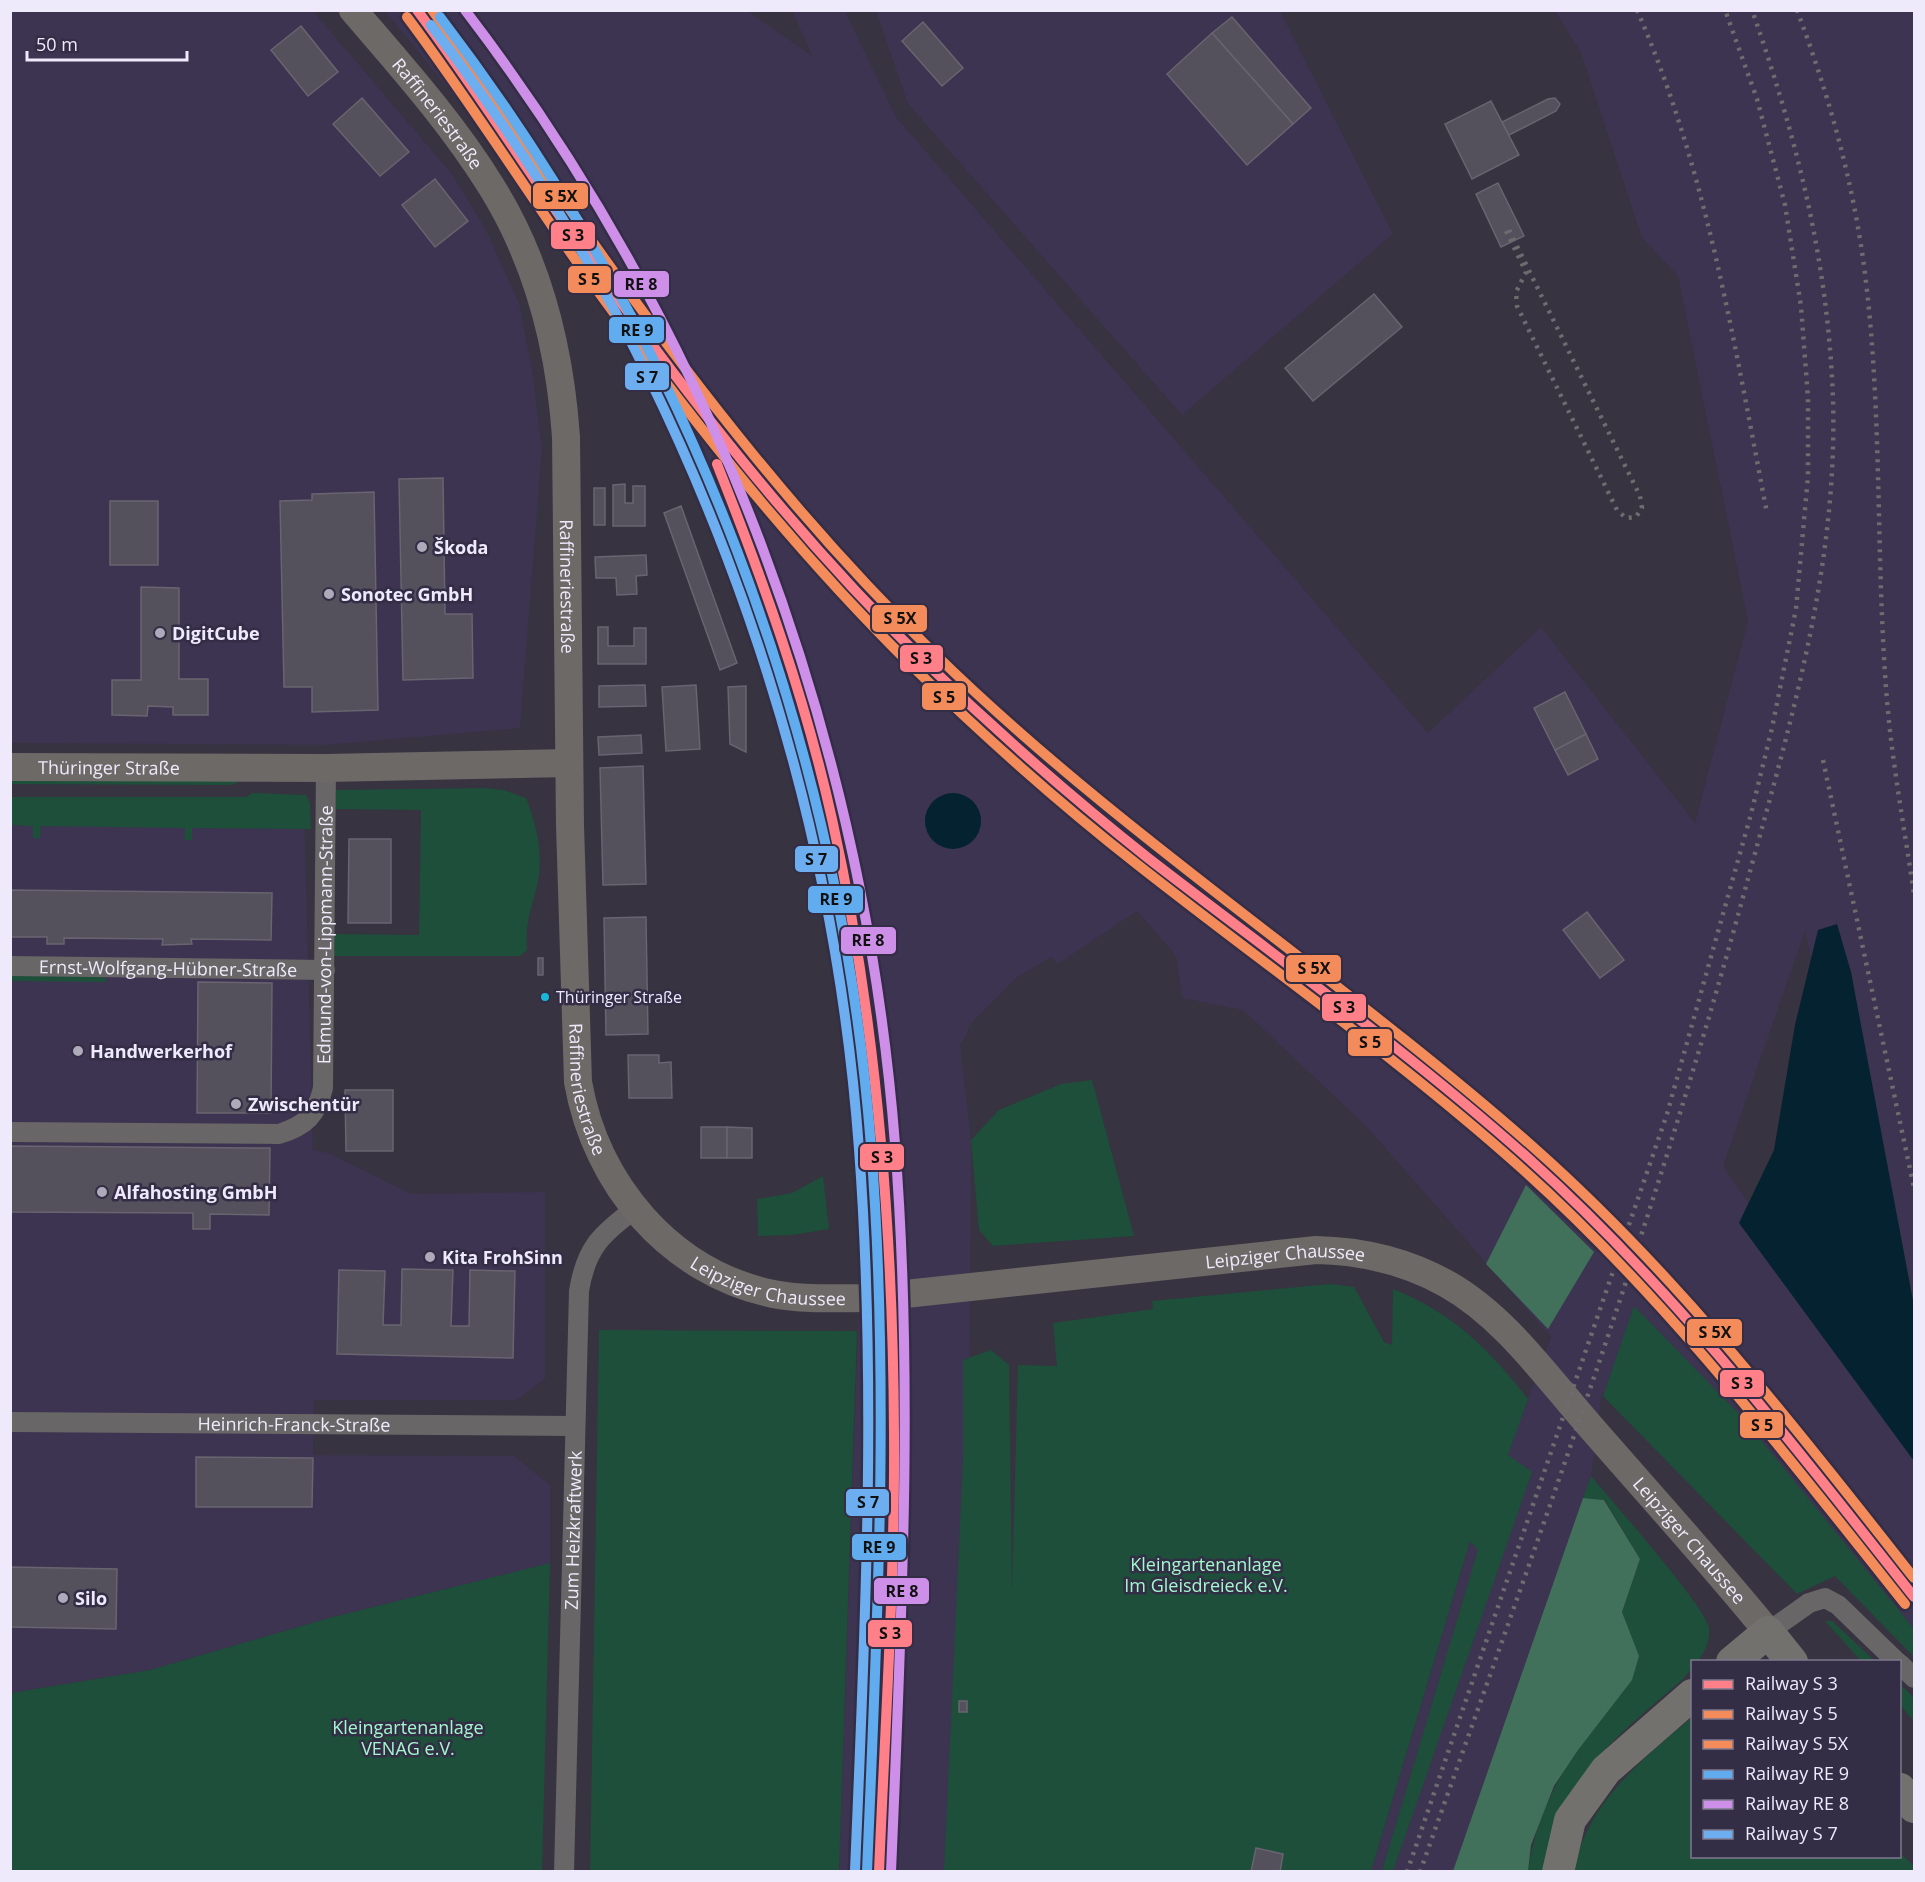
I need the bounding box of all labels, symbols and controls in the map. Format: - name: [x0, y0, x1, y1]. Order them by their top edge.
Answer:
- scale bar: [27, 24, 188, 62]
- text: 50 m: [36, 32, 78, 56]
- street label: Raffineriestraße: [387, 53, 489, 174]
- line badge: S 5X: [532, 182, 589, 210]
- text: S 5X: [545, 185, 578, 207]
- line badge: S 3: [550, 221, 596, 250]
- text: S 3: [562, 224, 584, 246]
- line badge: S 5: [567, 265, 612, 294]
- text: S 5: [578, 268, 600, 290]
- line badge: RE 8: [613, 270, 670, 298]
- text: RE 8: [625, 273, 657, 295]
- line badge: RE 9: [608, 316, 665, 344]
- text: RE 9: [621, 319, 653, 341]
- line badge: S 7: [624, 362, 670, 391]
- text: S 7: [636, 366, 658, 388]
- street label: Raffineriestraße: [555, 519, 580, 654]
- place label: Škoda: [434, 535, 488, 559]
- marker: Škoda: [415, 540, 429, 554]
- place label: Sonotec GmbH: [341, 582, 473, 606]
- marker: Sonotec GmbH: [322, 587, 336, 601]
- line badge: S 5X: [871, 604, 928, 633]
- text: S 5X: [884, 607, 917, 629]
- place label: DigitCube: [172, 621, 260, 645]
- marker: DigitCube: [153, 626, 167, 640]
- line badge: S 3: [899, 644, 944, 673]
- text: S 3: [910, 647, 932, 669]
- line badge: S 5: [921, 682, 967, 711]
- text: S 5: [933, 686, 955, 708]
- street label: Thüringer Straße: [38, 755, 180, 780]
- street label: Edmund-von-Lippmann-Straße: [311, 805, 338, 1064]
- line badge: S 7: [794, 845, 839, 873]
- text: S 7: [805, 848, 827, 870]
- line badge: RE 9: [807, 885, 864, 914]
- text: RE 9: [820, 888, 852, 910]
- line badge: RE 8: [840, 926, 897, 955]
- text: RE 8: [852, 929, 884, 951]
- street label: Ernst-Wolfgang-Hübner-Straße: [39, 954, 297, 982]
- line badge: S 5X: [1285, 954, 1342, 983]
- text: S 5X: [1298, 957, 1331, 979]
- place label: Thüringer Straße: [556, 986, 682, 1008]
- marker: Thüringer Straße: [539, 991, 551, 1003]
- line badge: S 3: [1321, 993, 1367, 1022]
- text: S 3: [1333, 996, 1355, 1018]
- street label: Raffineriestraße: [564, 1023, 612, 1159]
- line badge: S 5: [1347, 1028, 1393, 1057]
- text: S 5: [1359, 1031, 1381, 1053]
- place label: Handwerkerhof: [90, 1039, 233, 1063]
- marker: Handwerkerhof: [71, 1044, 85, 1058]
- place label: Zwischentür: [248, 1092, 360, 1116]
- marker: Zwischentür: [229, 1097, 243, 1111]
- line badge: S 3: [859, 1143, 905, 1171]
- text: S 3: [871, 1146, 893, 1168]
- place label: Alfahosting GmbH: [114, 1180, 278, 1204]
- marker: Alfahosting GmbH: [95, 1185, 109, 1199]
- street label: Leipziger Chaussee: [1204, 1238, 1367, 1274]
- place label: Kita FrohSinn: [442, 1245, 563, 1269]
- marker: Kita FrohSinn: [423, 1250, 437, 1264]
- street label: Leipziger Chaussee: [686, 1250, 846, 1310]
- line badge: S 5X: [1686, 1318, 1743, 1347]
- text: S 5X: [1699, 1321, 1732, 1343]
- line badge: S 3: [1719, 1369, 1765, 1398]
- text: S 3: [1731, 1372, 1753, 1394]
- street label: Heinrich-Franck-Straße: [197, 1411, 391, 1437]
- line badge: S 5: [1739, 1411, 1784, 1439]
- text: S 5: [1751, 1414, 1773, 1436]
- street label: Zum Heizkraftwerk: [559, 1450, 587, 1610]
- street label: Leipziger Chaussee: [1628, 1472, 1752, 1609]
- line badge: S 7: [845, 1488, 890, 1517]
- text: S 7: [857, 1491, 879, 1513]
- line badge: RE 9: [851, 1533, 907, 1561]
- text: RE 9: [863, 1536, 895, 1558]
- park label: Kleingartenanlage Im Gleisdreieck e.V.: [1124, 1552, 1288, 1597]
- line badge: RE 8: [873, 1577, 930, 1605]
- text: RE 8: [886, 1580, 918, 1602]
- place label: Silo: [75, 1586, 107, 1610]
- marker: Silo: [56, 1591, 70, 1605]
- line badge: S 3: [867, 1619, 913, 1648]
- text: S 3: [879, 1622, 901, 1644]
- legend: [1691, 1660, 1901, 1858]
- text: Railway S 3: [1745, 1671, 1838, 1695]
- text: Railway S 5: [1745, 1701, 1838, 1725]
- park label: Kleingartenanlage VENAG e.V.: [332, 1715, 484, 1760]
- text: Railway S 5X: [1745, 1731, 1849, 1755]
- text: Railway RE 9: [1745, 1761, 1849, 1785]
- text: Railway RE 8: [1745, 1791, 1849, 1815]
- text: Railway S 7: [1745, 1821, 1838, 1845]

